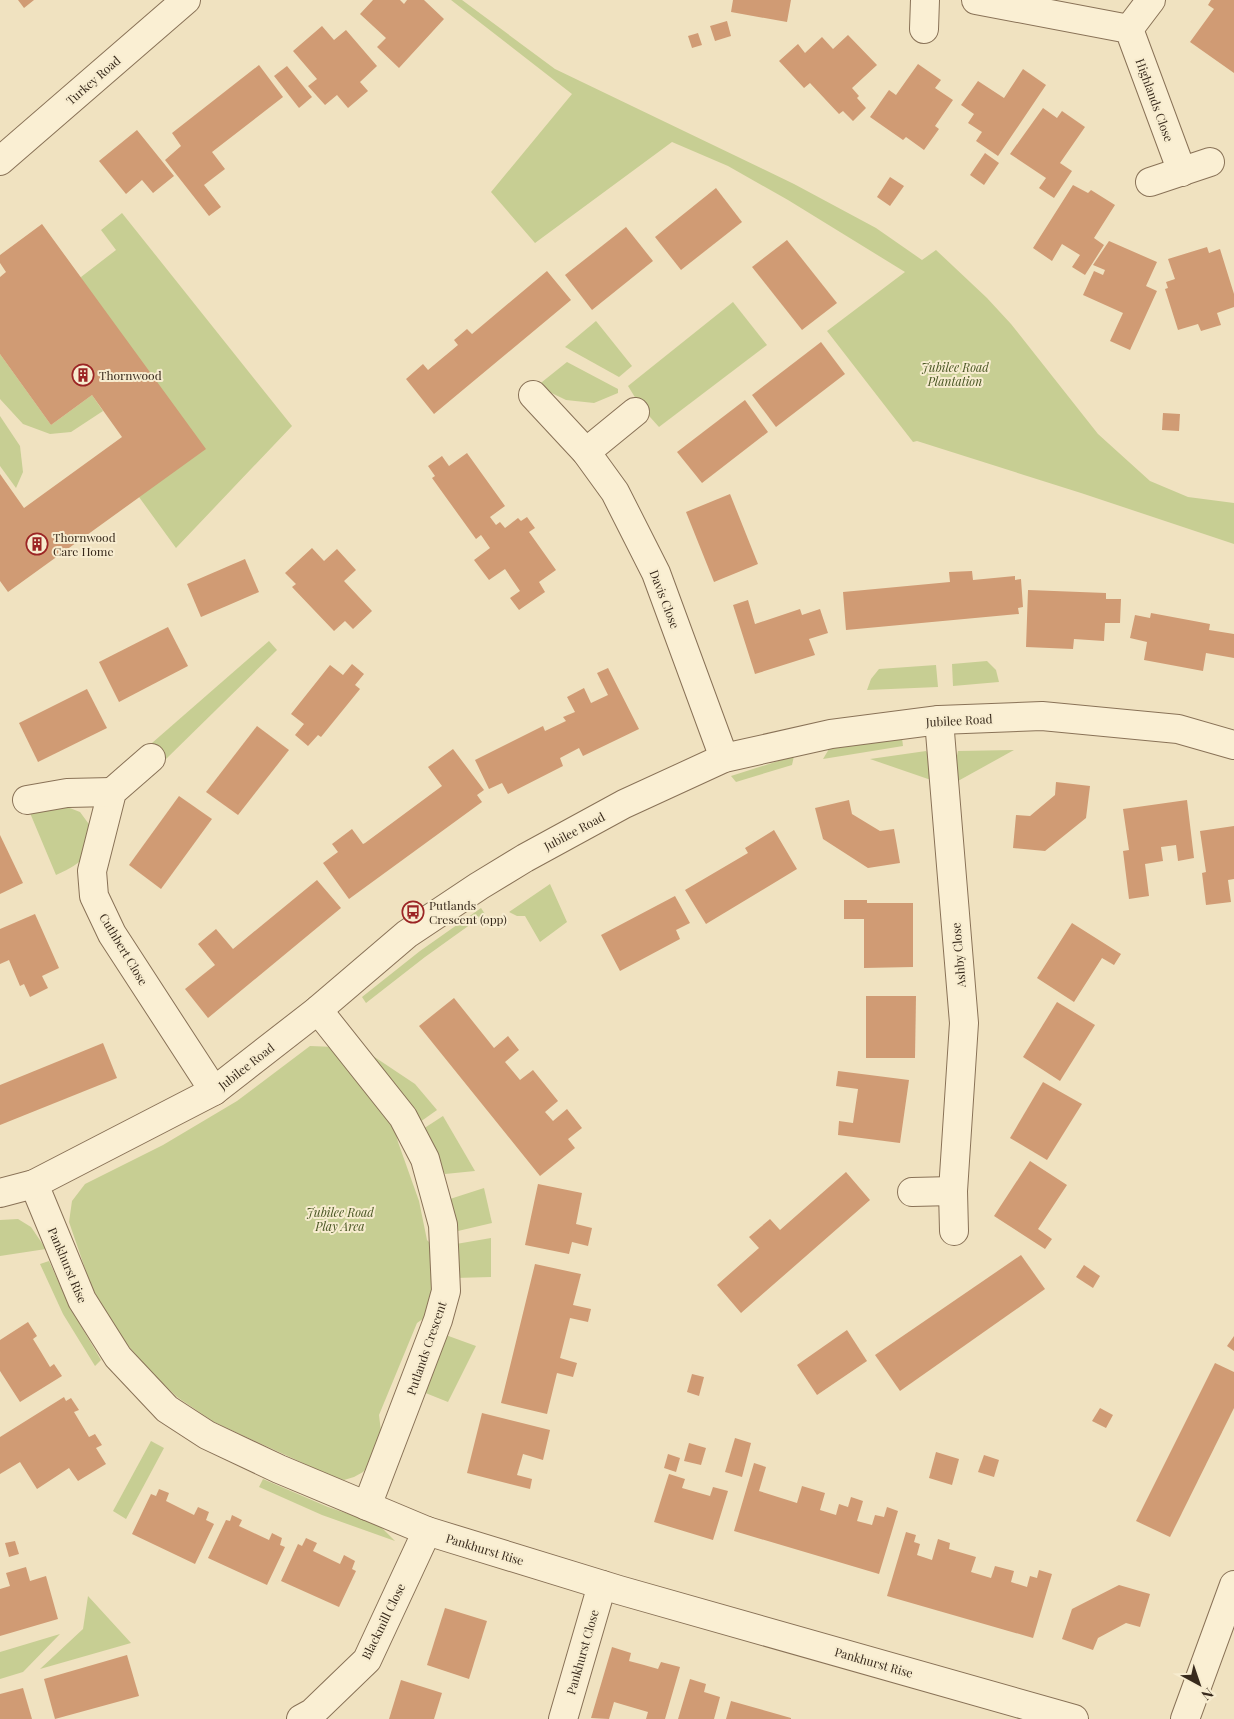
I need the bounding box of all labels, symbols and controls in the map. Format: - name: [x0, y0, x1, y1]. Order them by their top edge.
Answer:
- street label: Turkey Road: [62, 52, 124, 108]
- street label: Highlands Close: [1133, 56, 1177, 144]
- park label: Jubilee Road Plantation: [921, 359, 989, 389]
- building icon: Thornwood: [71, 363, 95, 387]
- place label: Thornwood: [99, 367, 162, 383]
- place label: Thornwood Care Home: [53, 529, 116, 559]
- building icon: Thornwood Care Home: [25, 532, 49, 556]
- street label: Davis Close: [646, 567, 684, 631]
- street label: Jubilee Road: [924, 710, 993, 730]
- street label: Jubilee Road: [540, 808, 607, 854]
- place label: Putlands Crescent (opp): [429, 897, 507, 927]
- bus stop icon: Putlands Crescent (opp): [401, 900, 425, 924]
- street label: Cuthbert Close: [96, 910, 152, 988]
- street label: Ashby Close: [947, 922, 969, 989]
- street label: Jubilee Road: [214, 1039, 277, 1093]
- park label: Jubilee Road Play Area: [306, 1204, 374, 1234]
- street label: Pankhurst Rise: [45, 1225, 91, 1305]
- street label: Putlands Crescent: [402, 1298, 450, 1397]
- street label: Pankhurst Rise: [444, 1530, 526, 1568]
- street label: Blackmill Close: [358, 1580, 408, 1662]
- street label: Pankhurst Close: [562, 1608, 602, 1696]
- street label: Pankhurst Rise: [833, 1643, 915, 1681]
- north arrow: [1174, 1659, 1224, 1709]
- text: N: [1198, 1684, 1218, 1705]

